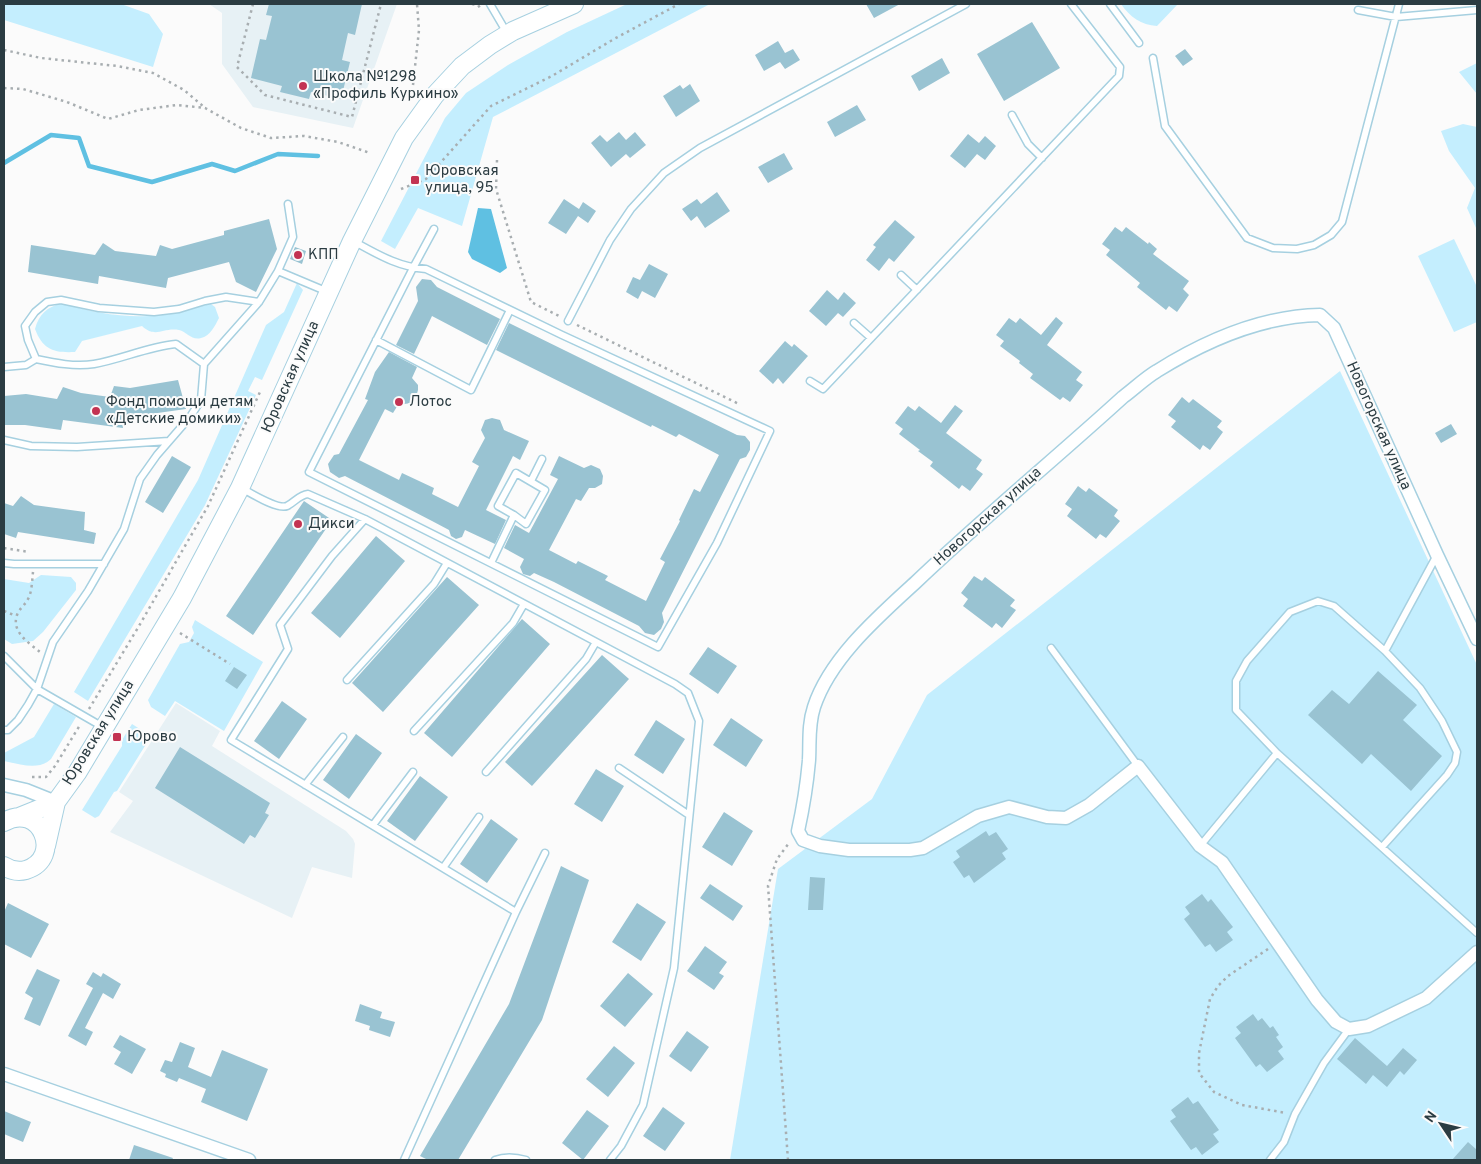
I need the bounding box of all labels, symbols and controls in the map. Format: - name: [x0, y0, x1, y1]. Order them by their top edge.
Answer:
- place label: Школа №1298 «Профиль Куркино»: [313, 68, 459, 104]
- marker: Школа №1298 «Профиль Куркино»: [297, 80, 309, 92]
- place label: Юровская улица, 95: [425, 162, 499, 198]
- marker: Юровская улица, 95: [409, 174, 421, 186]
- place label: КПП: [308, 246, 339, 265]
- marker: КПП: [292, 249, 304, 261]
- street label: Юровская улица: [258, 318, 324, 436]
- street label: Новогорская улица: [1341, 359, 1415, 493]
- place label: Фонд помощи детям «Детские домики»: [106, 393, 253, 429]
- place label: Лотос: [409, 393, 452, 412]
- marker: Лотос: [393, 396, 405, 408]
- marker: Фонд помощи детям «Детские домики»: [90, 405, 102, 417]
- street label: Новогорская улица: [930, 464, 1046, 570]
- place label: Дикси: [308, 515, 355, 534]
- marker: Дикси: [292, 518, 304, 530]
- street label: Юровская улица: [59, 677, 139, 789]
- place label: Юрово: [127, 728, 177, 747]
- marker: Юрово: [111, 731, 123, 743]
- north arrow: [1416, 1099, 1466, 1149]
- text: N: [1422, 1108, 1441, 1126]

